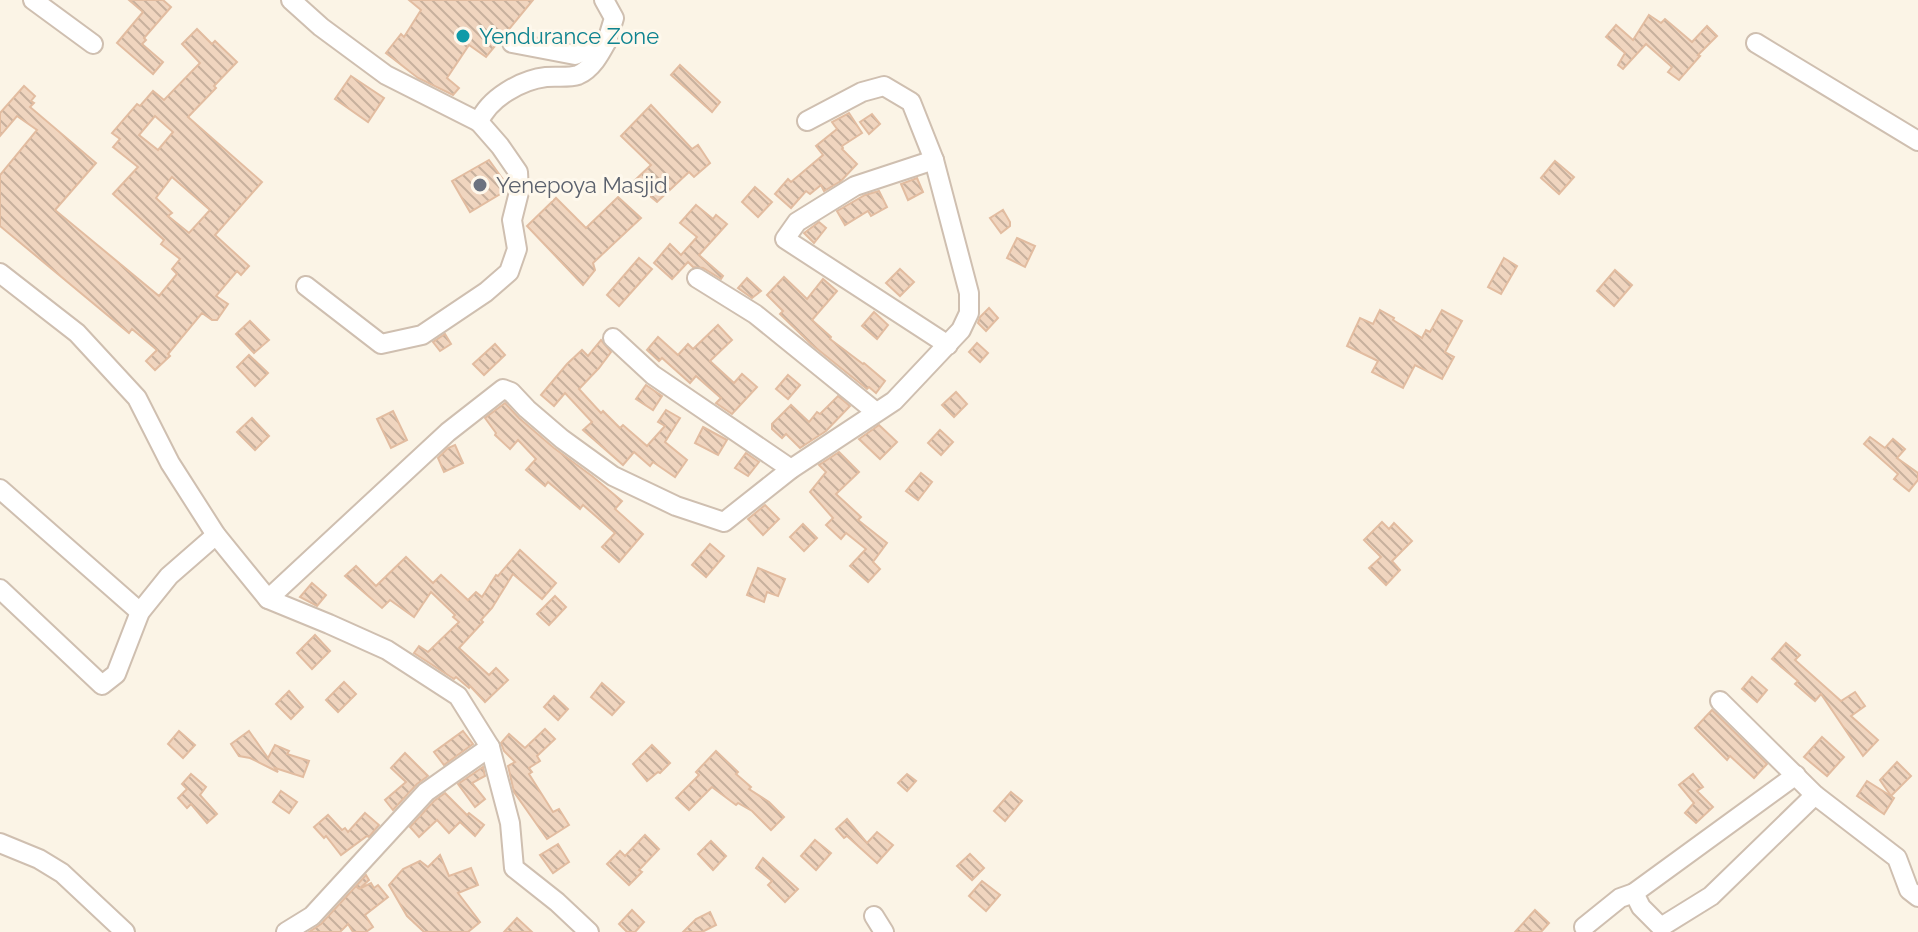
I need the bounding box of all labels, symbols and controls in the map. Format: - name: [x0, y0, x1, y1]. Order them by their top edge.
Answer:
- place label: Yendurance Zone: [479, 23, 659, 49]
- marker: Yendurance Zone: [454, 27, 472, 45]
- place label: Yenepoya Masjid: [496, 172, 668, 198]
- marker: Yenepoya Masjid: [471, 176, 489, 194]

